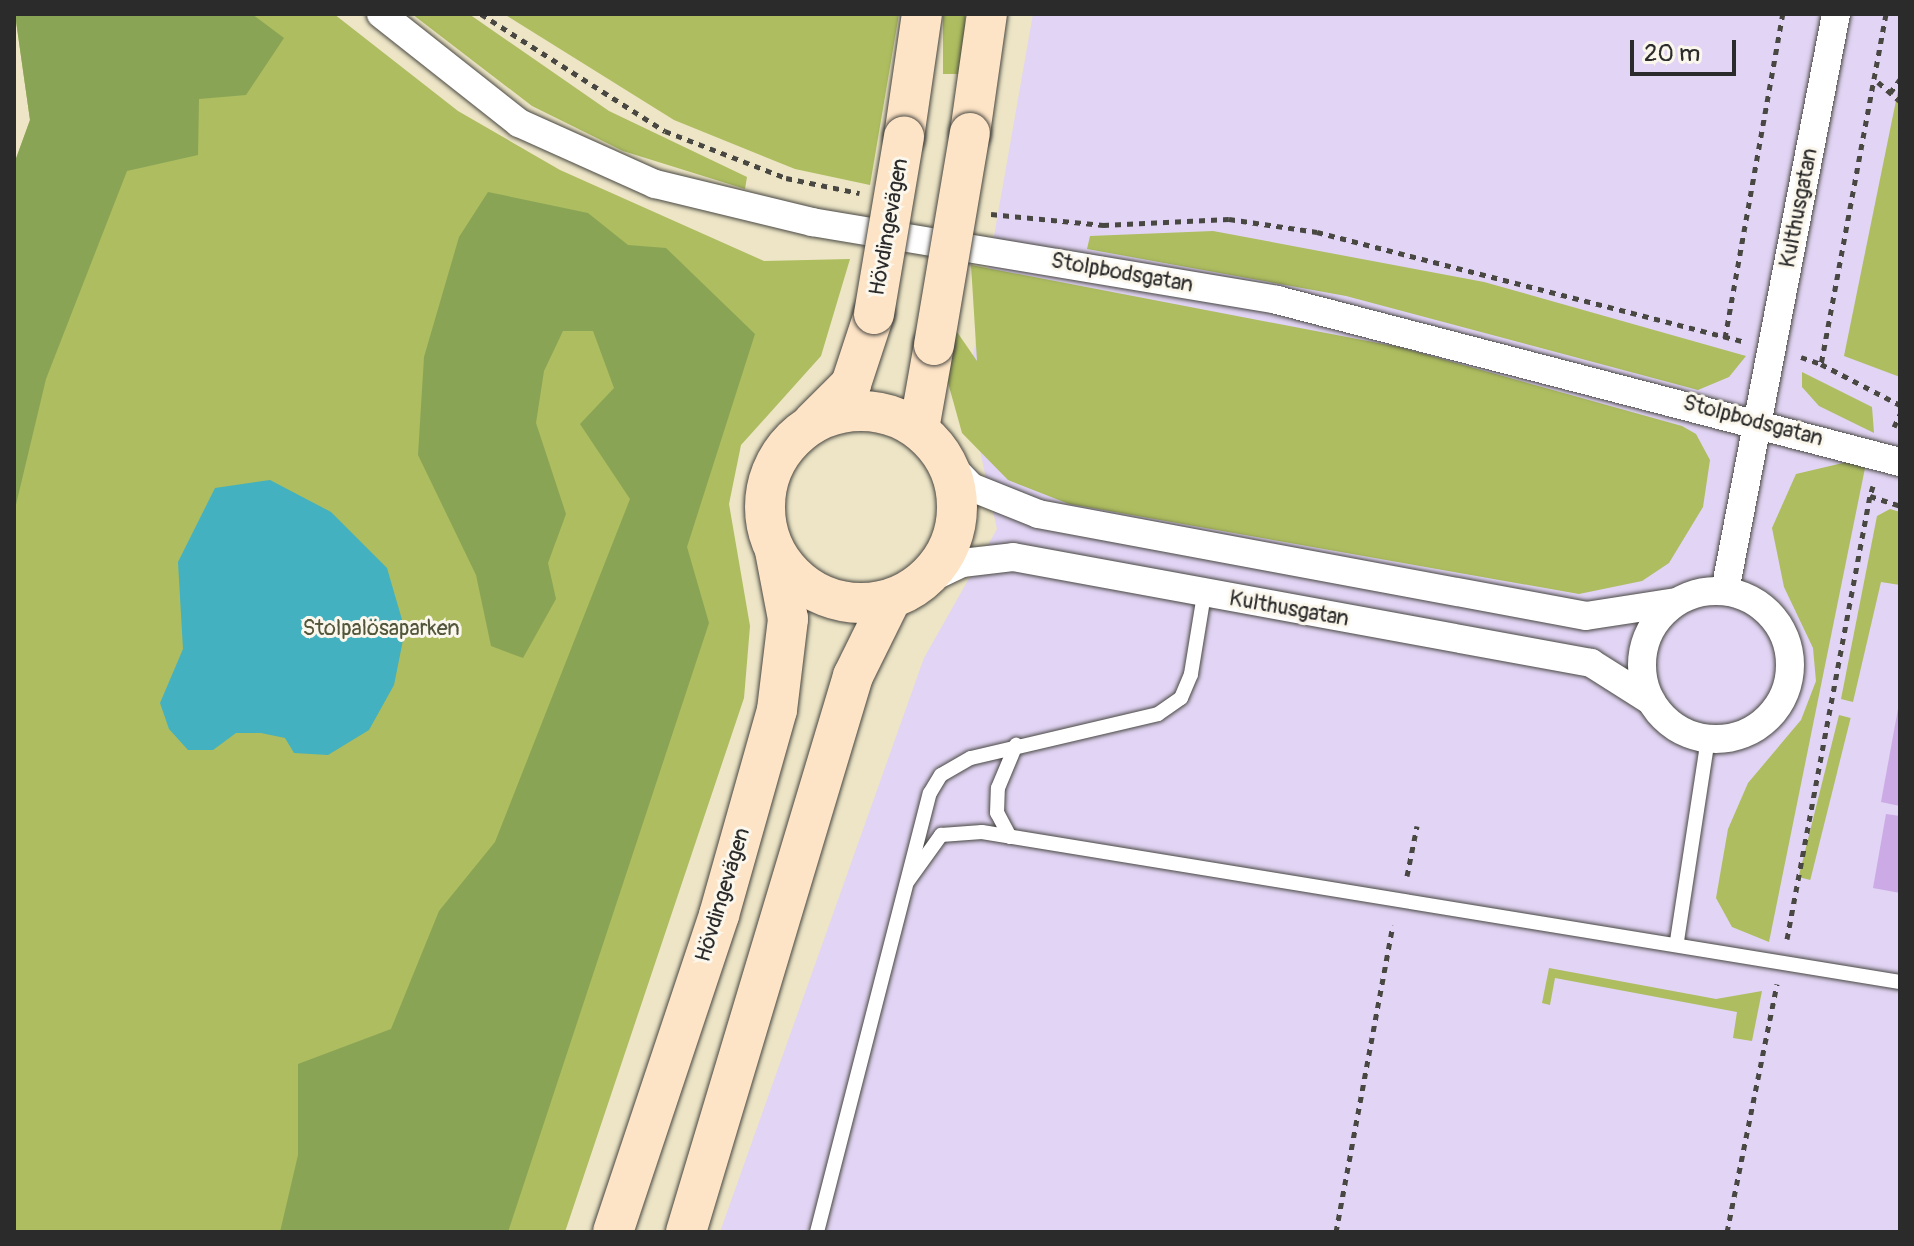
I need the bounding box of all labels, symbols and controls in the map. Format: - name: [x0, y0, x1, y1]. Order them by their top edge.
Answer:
- scale bar: [1634, 24, 1740, 74]
- text: 20 m: [1644, 39, 1700, 68]
- street label: Kulthusgatan: [1774, 146, 1824, 270]
- street label: Hövdingevägen: [864, 156, 914, 298]
- street label: Stolpbodsgatan: [1049, 248, 1195, 298]
- street label: Stolpbodsgatan: [1680, 390, 1826, 452]
- street label: Kulthusgatan: [1227, 585, 1351, 633]
- park label: Stolpalösaparken: [302, 616, 460, 642]
- street label: Hövdingevägen: [690, 825, 756, 965]

